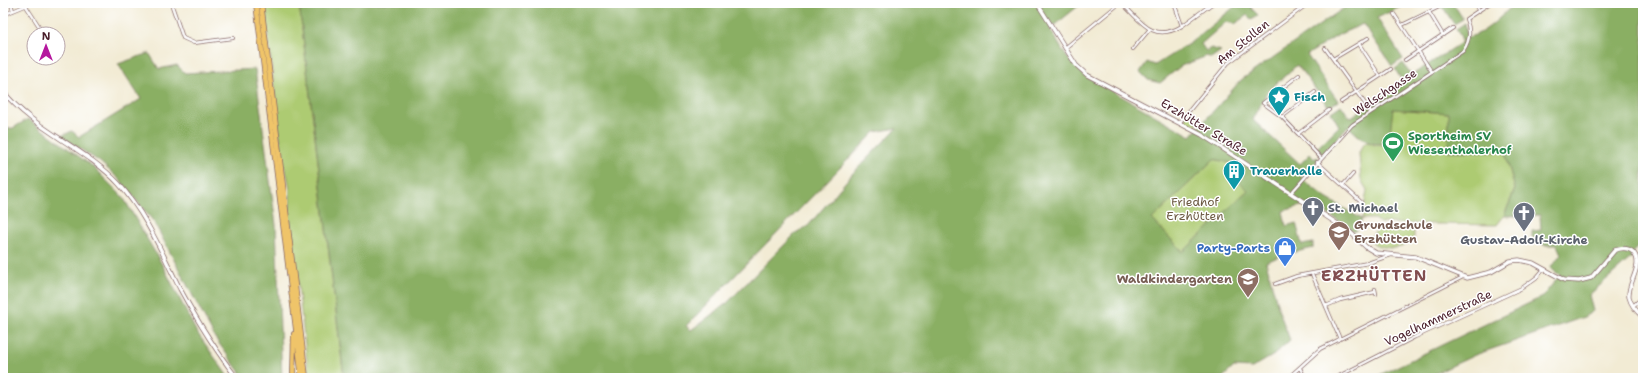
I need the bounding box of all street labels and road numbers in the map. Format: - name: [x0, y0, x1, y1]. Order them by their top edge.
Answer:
- street label: Am Stollen: [1214, 16, 1272, 68]
- street label: Welschgasse: [1350, 65, 1420, 119]
- street label: Erzhütter Straße: [1158, 95, 1250, 159]
- street label: Vogelhammerstraße: [1382, 286, 1495, 350]

